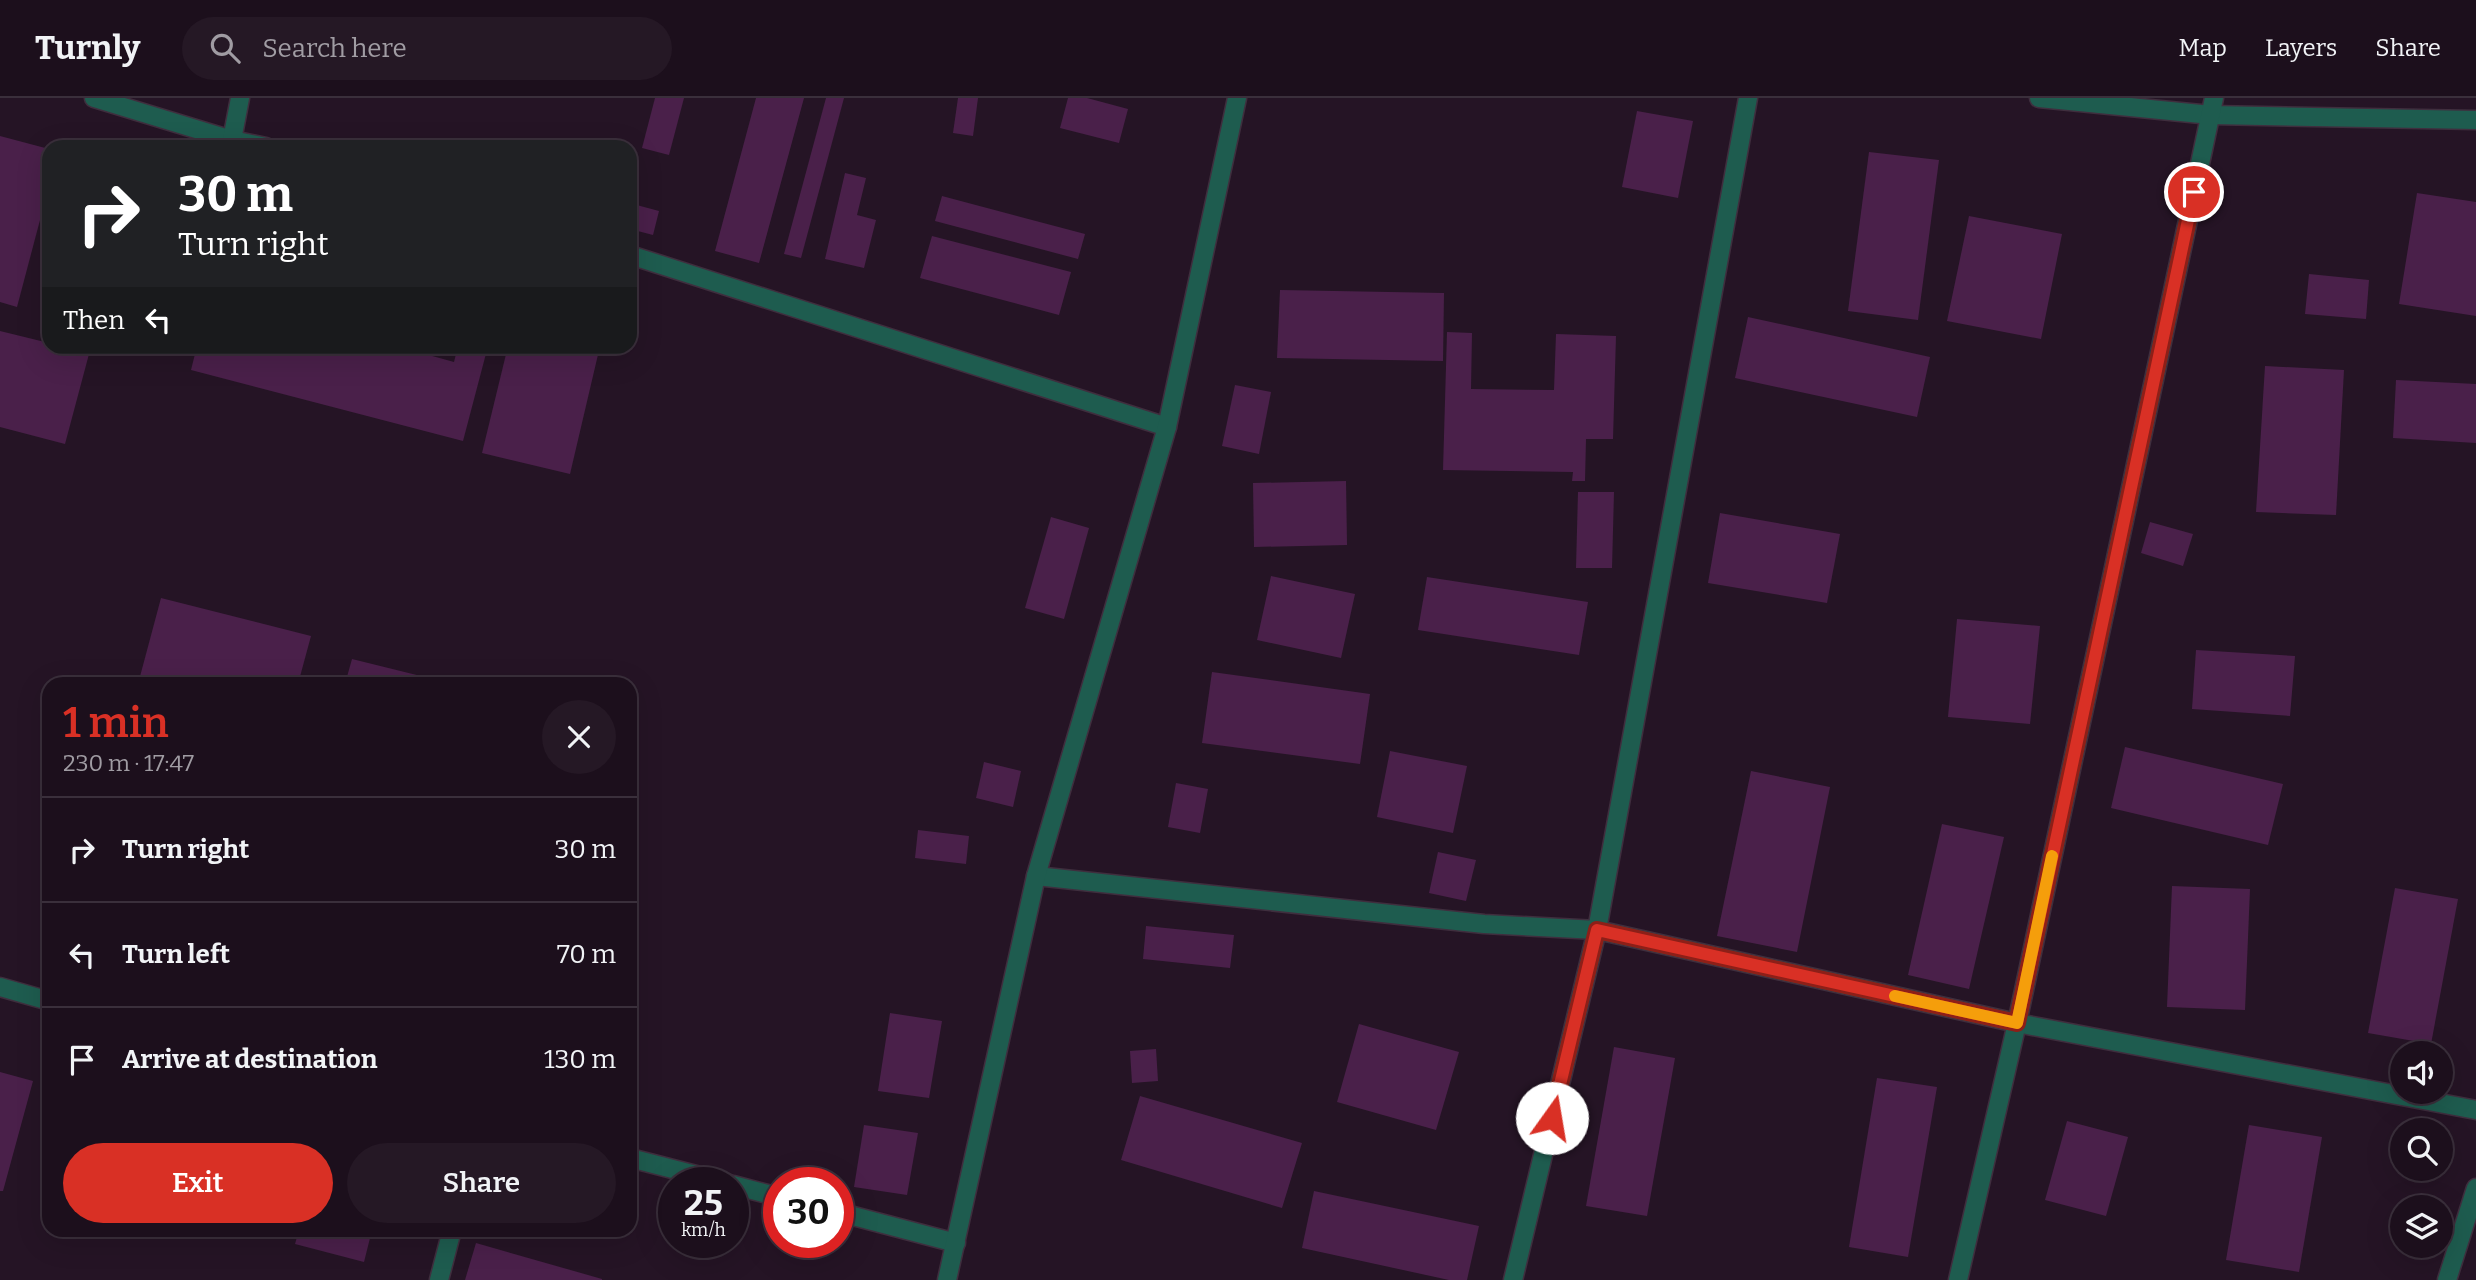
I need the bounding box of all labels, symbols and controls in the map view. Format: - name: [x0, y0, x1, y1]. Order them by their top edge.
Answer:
- search box: [182, 17, 672, 80]
- text: Turnly: [35, 28, 140, 68]
- icon: search: [206, 29, 244, 67]
- text: Search here: [262, 33, 407, 64]
- text: Map: [2179, 34, 2227, 62]
- text: Layers: [2265, 34, 2337, 62]
- text: Share: [2375, 34, 2441, 62]
- pin: [2164, 162, 2224, 222]
- text: 30 m: [178, 165, 293, 224]
- icon: right: [63, 168, 154, 259]
- icon: arrive: [2175, 173, 2213, 211]
- text: Turn right: [178, 225, 329, 263]
- icon: left: [139, 301, 177, 339]
- text: Then: [63, 305, 125, 336]
- text: 1 min: [63, 698, 169, 748]
- button: close: [542, 700, 616, 774]
- text: 230 m · 17:47: [63, 749, 194, 777]
- icon: right: [63, 831, 101, 869]
- text: Turn right: [122, 834, 249, 865]
- text: 30 m: [555, 834, 616, 865]
- icon: left: [63, 936, 101, 974]
- text: Turn left: [122, 939, 230, 970]
- text: 70 m: [557, 939, 616, 970]
- icon: arrive: [63, 1041, 101, 1079]
- map controls: [2390, 1041, 2453, 1258]
- button: sound: [2390, 1041, 2453, 1104]
- text: Arrive at destination: [122, 1044, 377, 1075]
- text: 130 m: [544, 1044, 616, 1075]
- position arrow: [1515, 1081, 1589, 1155]
- button: search: [2390, 1118, 2453, 1181]
- button: Exit: [63, 1143, 333, 1223]
- button: Share: [347, 1143, 616, 1223]
- speed limit sign: 30: [763, 1167, 854, 1258]
- text: 25: [684, 1182, 723, 1224]
- button: layers: [2390, 1195, 2453, 1258]
- text: km/h: [681, 1219, 726, 1241]

